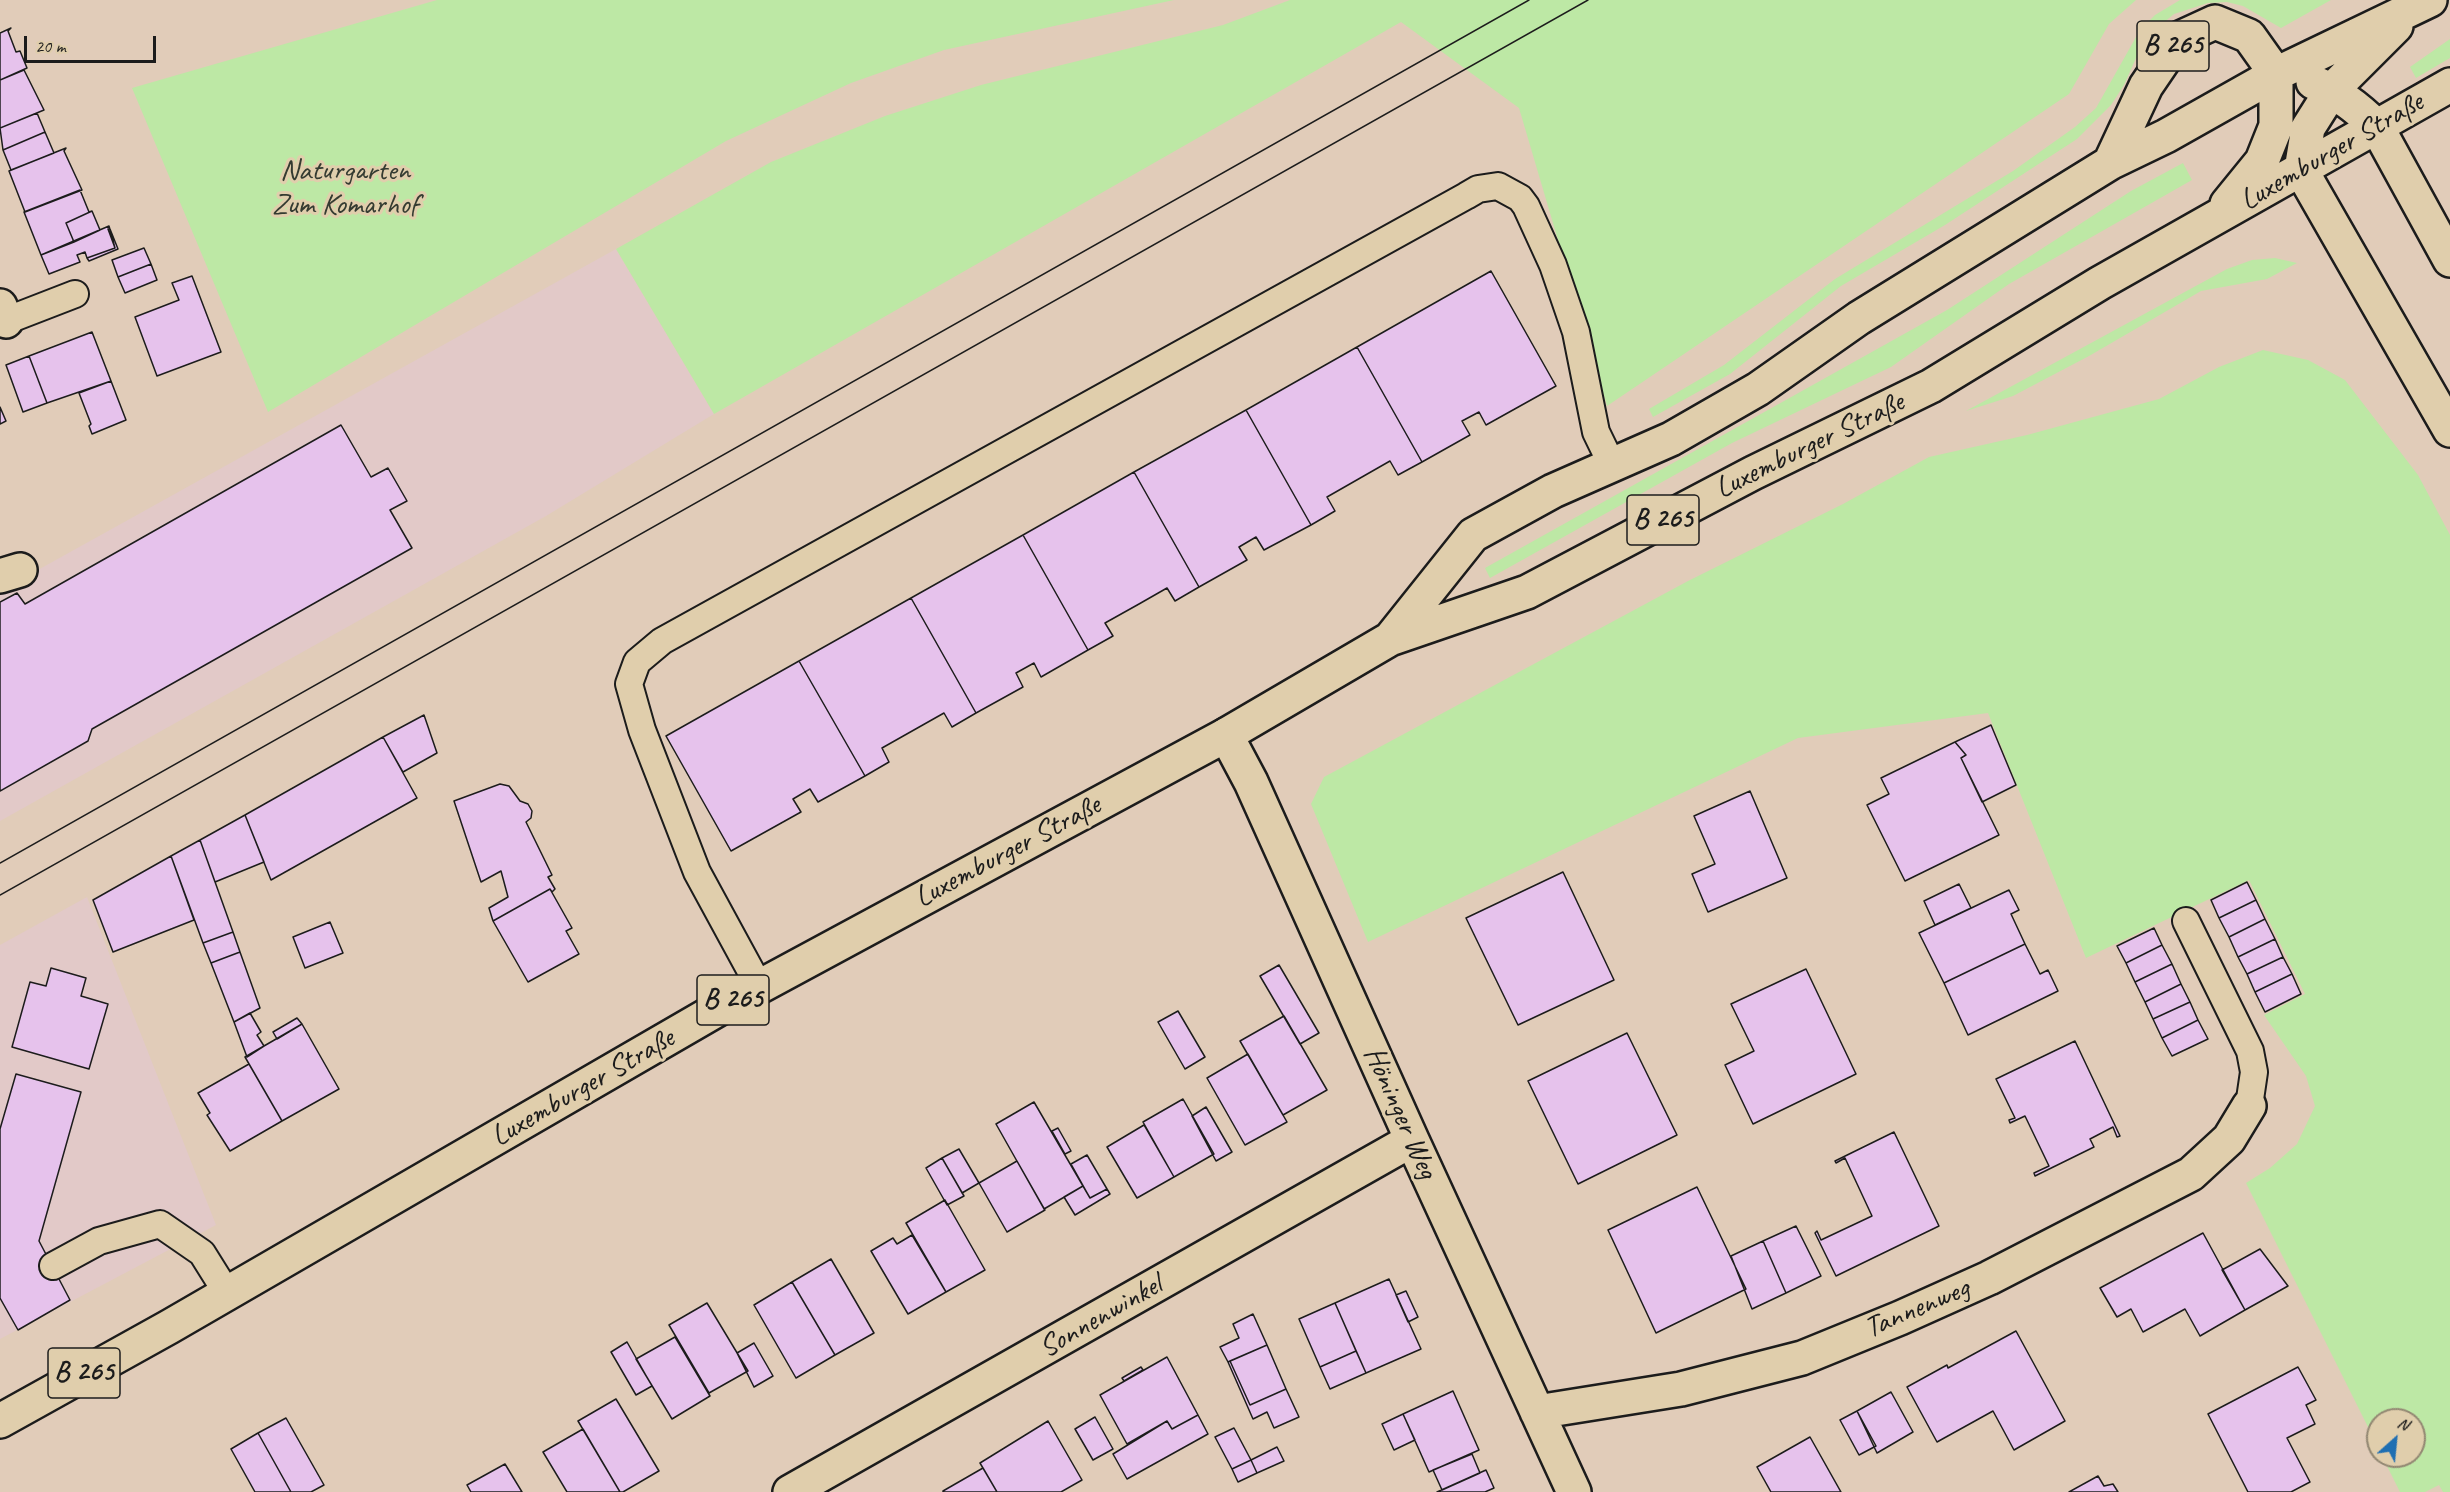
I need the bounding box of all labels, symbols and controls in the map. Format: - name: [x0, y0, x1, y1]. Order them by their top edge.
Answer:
- road number: B 265: [2137, 21, 2209, 71]
- scale bar: [27, 24, 159, 62]
- text: 20 m: [35, 35, 66, 57]
- street label: Luxemburger Straße: [2234, 85, 2430, 219]
- park label: Naturgarten Zum Komarhof: [272, 153, 418, 224]
- street label: Luxemburger Straße: [1710, 385, 1910, 507]
- road number: B 265: [1627, 495, 1699, 545]
- street label: Luxemburger Straße: [909, 788, 1107, 916]
- road number: B 265: [697, 975, 769, 1025]
- street label: Luxemburger Straße: [485, 1021, 681, 1155]
- street label: Höninger Weg: [1355, 1041, 1445, 1185]
- street label: Sonnenwinkel: [1033, 1267, 1169, 1367]
- street label: Tannenweg: [1859, 1271, 1975, 1347]
- road number: B 265: [48, 1348, 120, 1398]
- north arrow: [2366, 1408, 2426, 1468]
- text: N: [2394, 1413, 2412, 1435]

